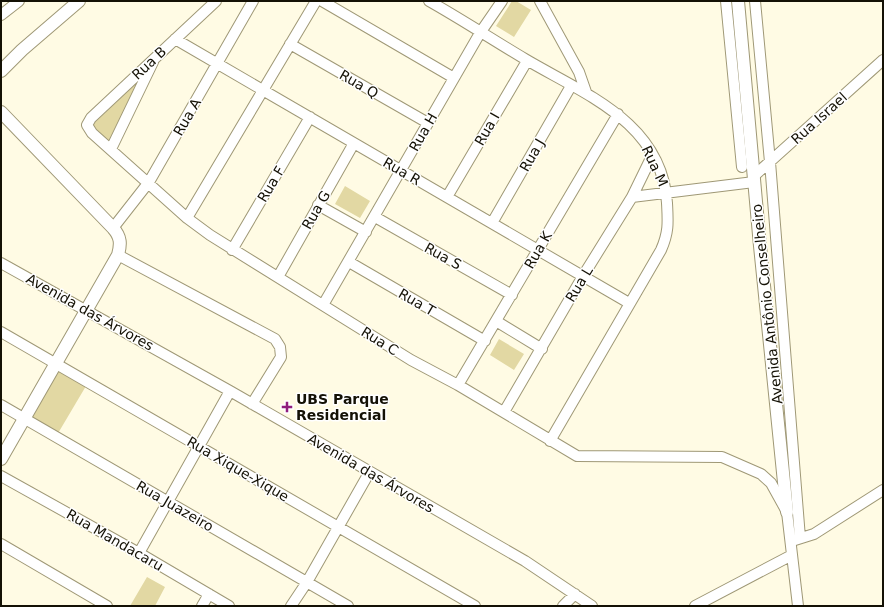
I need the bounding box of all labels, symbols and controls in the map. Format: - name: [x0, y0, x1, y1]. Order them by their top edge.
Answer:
- street label: Rua B: [129, 43, 169, 83]
- street label: Rua Q: [337, 67, 381, 101]
- street label: Rua Israel: [788, 89, 850, 147]
- street label: Rua A: [170, 95, 204, 139]
- street label: Rua H: [406, 110, 440, 154]
- street label: Rua I: [471, 110, 503, 148]
- street label: Rua J: [516, 136, 548, 174]
- street label: Rua M: [639, 143, 671, 189]
- street label: Rua R: [380, 154, 424, 188]
- street label: Rua F: [254, 163, 288, 205]
- street label: Rua G: [299, 188, 333, 232]
- street label: Avenida Antônio Conselheiro: [749, 203, 785, 405]
- street label: Rua K: [521, 228, 555, 271]
- street label: Rua S: [422, 239, 464, 273]
- street label: Rua L: [562, 263, 596, 305]
- street label: Avenida das Árvores: [24, 270, 156, 354]
- street label: Rua T: [396, 285, 439, 319]
- street label: Rua C: [358, 323, 402, 359]
- place label: UBS Parque Residencial: [296, 391, 389, 423]
- marker: UBS Parque Residencial: [281, 401, 293, 413]
- street label: Avenida das Árvores: [305, 430, 437, 516]
- street label: Rua Xique-Xique: [184, 433, 292, 505]
- street label: Rua Juazeiro: [134, 477, 216, 535]
- street label: Rua Mandacaru: [64, 506, 166, 574]

